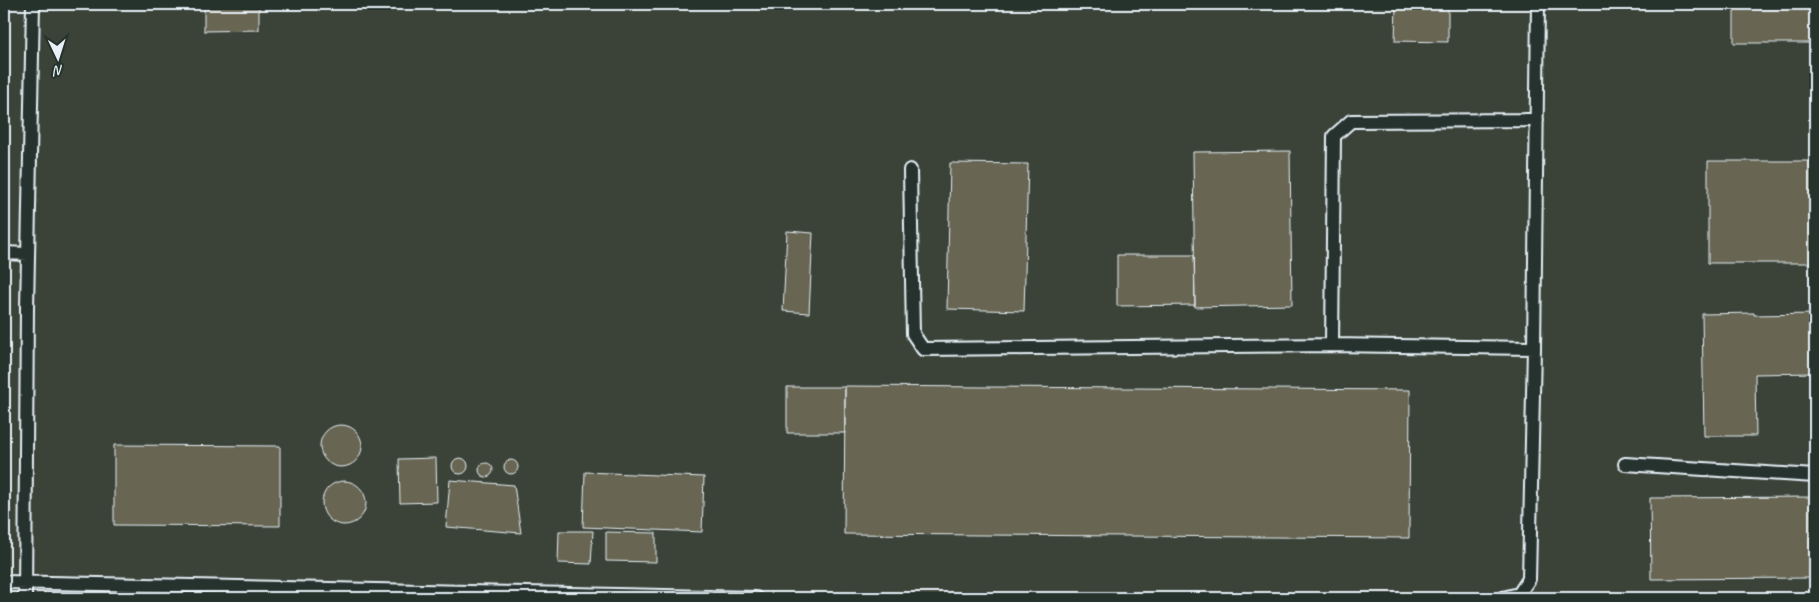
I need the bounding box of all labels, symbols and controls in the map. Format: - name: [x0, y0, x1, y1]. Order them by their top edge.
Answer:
- north arrow: [32, 32, 82, 82]
- text: N: [52, 62, 64, 79]

